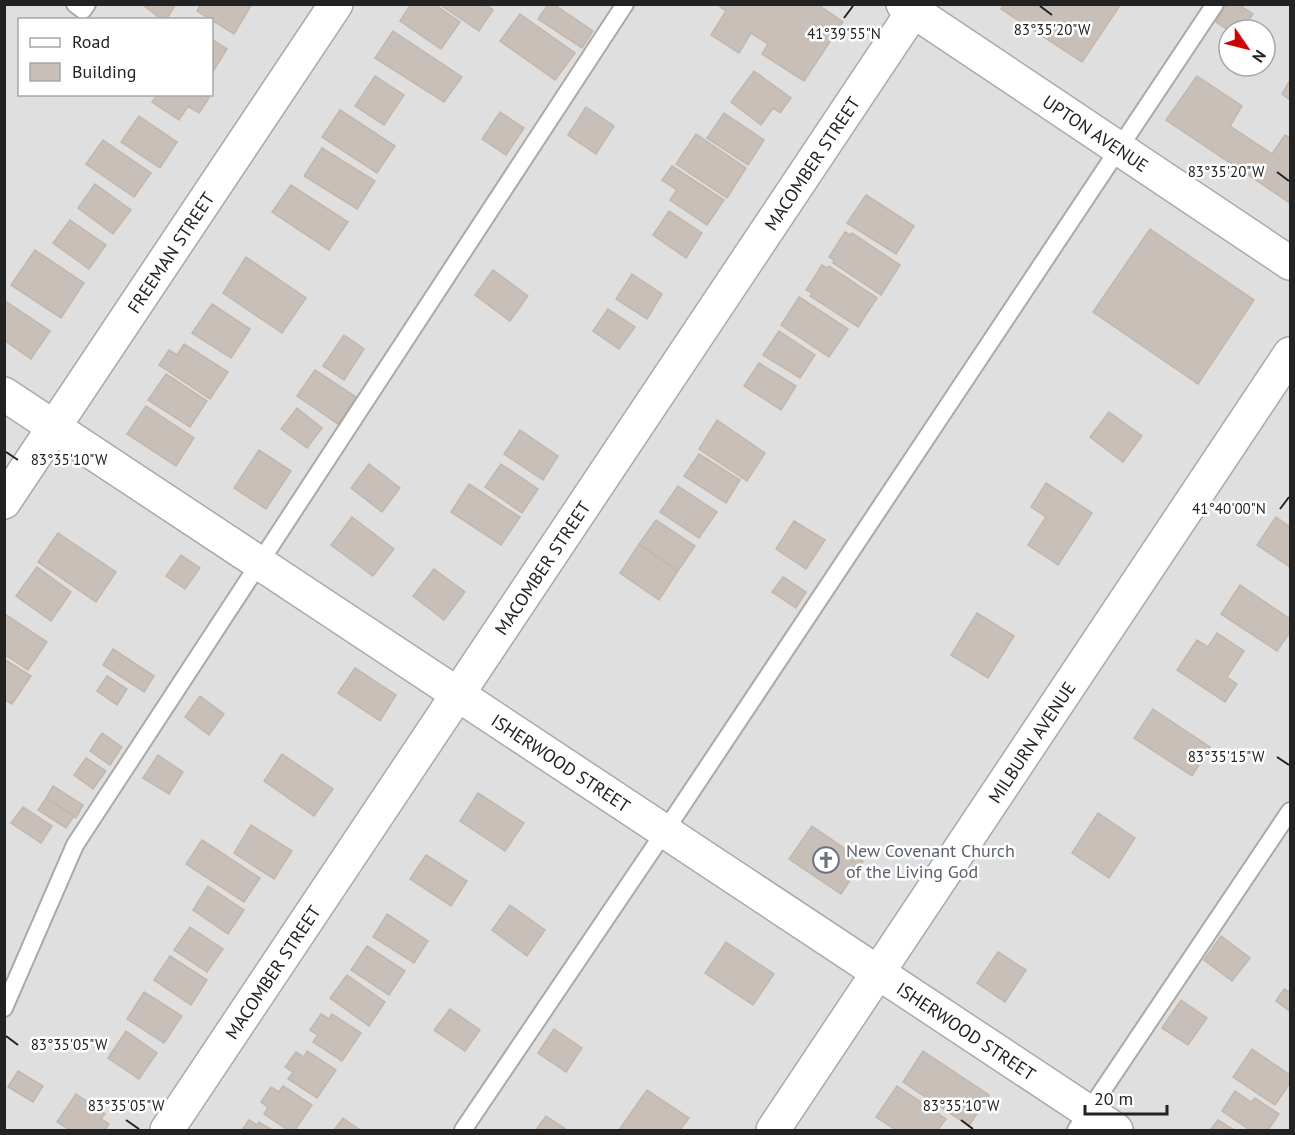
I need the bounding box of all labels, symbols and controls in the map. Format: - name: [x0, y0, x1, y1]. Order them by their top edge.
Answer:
- legend: [18, 18, 213, 96]
- north arrow: [1217, 18, 1277, 78]
- text: 83°35'20"W: [1014, 20, 1091, 39]
- text: 41°39'55"N: [807, 24, 881, 43]
- text: Road: [72, 30, 110, 53]
- text: N: [1248, 47, 1270, 67]
- text: Building: [72, 60, 136, 83]
- street label: UPTON AVENUE: [1039, 89, 1153, 177]
- street label: MACOMBER STREET: [759, 92, 865, 235]
- text: 83°35'20"W: [1188, 162, 1265, 181]
- street label: FREEMAN STREET: [122, 187, 219, 317]
- text: 83°35'10"W: [31, 450, 108, 469]
- street label: MACOMBER STREET: [489, 496, 595, 639]
- text: 41°40'00"N: [1192, 499, 1266, 518]
- street label: MILBURN AVENUE: [983, 677, 1080, 807]
- street label: ISHERWOOD STREET: [487, 708, 635, 817]
- text: 83°35'15"W: [1188, 747, 1265, 766]
- place label: New Covenant Church of the Living God: [846, 839, 1015, 883]
- church icon: New Covenant Church of the Living God: [811, 845, 841, 875]
- street label: MACOMBER STREET: [220, 901, 325, 1043]
- street label: ISHERWOOD STREET: [892, 977, 1040, 1085]
- text: 83°35'05"W: [31, 1035, 108, 1054]
- scale bar: [1085, 1078, 1168, 1116]
- text: 20 m: [1094, 1087, 1133, 1110]
- text: 83°35'05"W: [88, 1096, 165, 1115]
- text: 83°35'10"W: [923, 1096, 1000, 1115]

